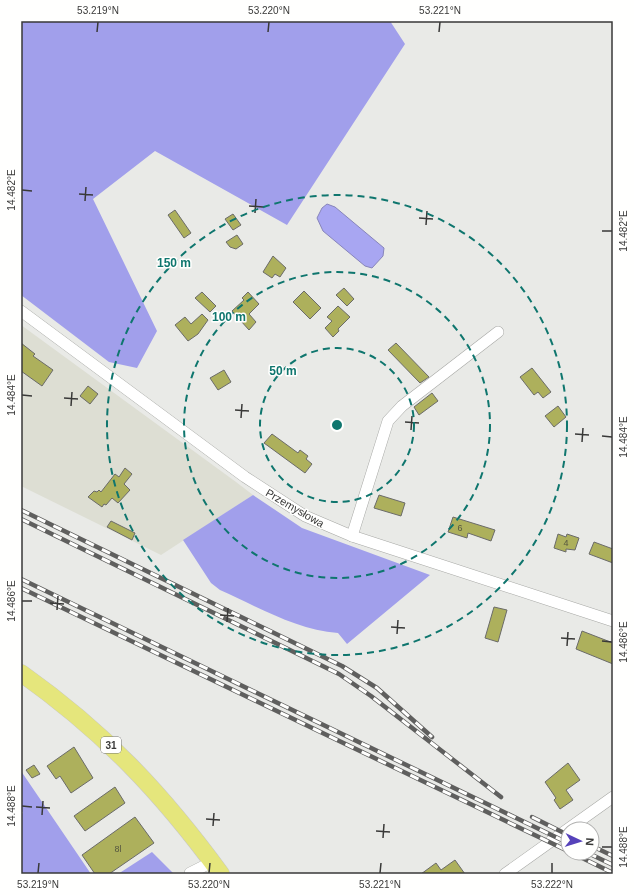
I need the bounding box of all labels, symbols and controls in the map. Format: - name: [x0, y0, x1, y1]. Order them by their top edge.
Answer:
- text: 53.219°N: [77, 5, 119, 16]
- text: 53.220°N: [248, 5, 290, 16]
- text: 53.221°N: [419, 5, 461, 16]
- text: 14.482°E: [6, 169, 17, 211]
- text: 14.482°E: [618, 210, 629, 252]
- text: 150 m: [157, 256, 191, 270]
- text: 100 m: [212, 310, 246, 324]
- text: 50 m: [269, 364, 297, 378]
- text: 14.484°E: [6, 374, 17, 416]
- text: 14.484°E: [618, 416, 629, 458]
- centre of rings: [330, 418, 344, 432]
- street label: Przemysłowa: [264, 486, 327, 530]
- house number: 6: [457, 523, 463, 533]
- house number: 4: [563, 538, 569, 548]
- text: 14.486°E: [6, 580, 17, 622]
- text: 14.486°E: [618, 621, 629, 663]
- road number: 31: [101, 737, 121, 753]
- text: 14.488°E: [6, 785, 17, 827]
- north arrow: [560, 821, 600, 861]
- text: 14.488°E: [618, 826, 629, 868]
- text: N: [584, 837, 596, 846]
- house number: 8l: [114, 844, 122, 854]
- text: 53.219°N: [17, 879, 59, 890]
- text: 53.220°N: [188, 879, 230, 890]
- text: 53.221°N: [359, 879, 401, 890]
- text: 53.222°N: [531, 879, 573, 890]

